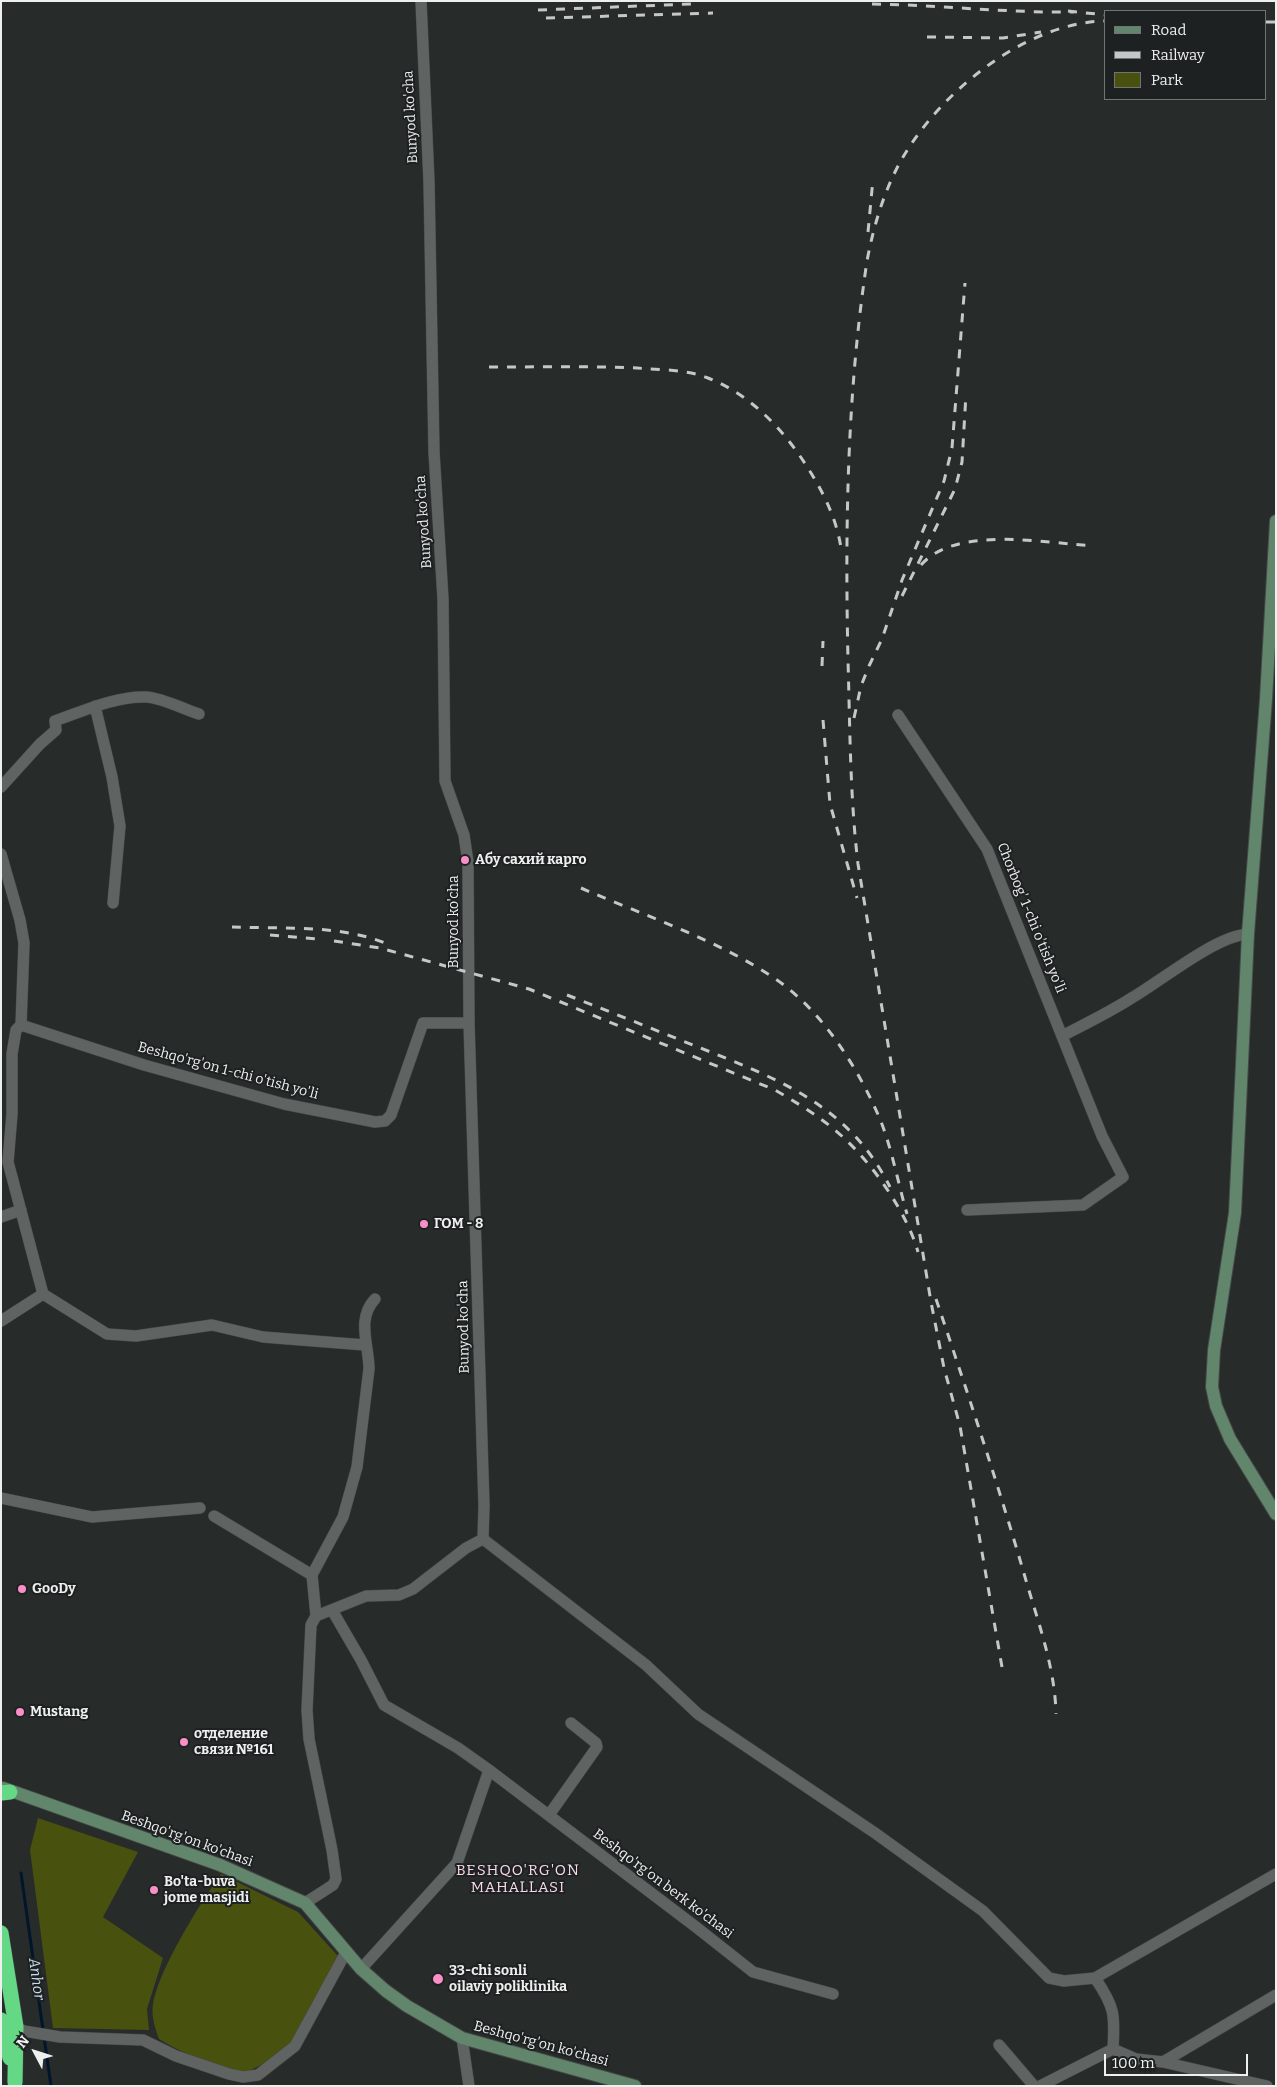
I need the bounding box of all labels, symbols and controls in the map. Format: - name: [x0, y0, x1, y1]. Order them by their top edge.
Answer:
- legend: [1104, 10, 1267, 100]
- text: Road: [1151, 21, 1186, 39]
- text: Railway: [1151, 46, 1205, 64]
- street label: Bunyod ko'cha: [400, 70, 422, 164]
- text: Park: [1151, 71, 1183, 89]
- street label: Bunyod ko'cha: [412, 475, 436, 569]
- street label: Chorbog' 1-chi o'tish yo'li: [993, 840, 1069, 996]
- place label: Абу сахий карго: [475, 852, 587, 868]
- marker: Абу сахий карго: [459, 854, 471, 866]
- street label: Bunyod ko'cha: [446, 875, 462, 969]
- street label: Beshqo'rg'on 1-chi o'tish yo'li: [136, 1039, 320, 1103]
- place label: ГОМ - 8: [434, 1216, 483, 1232]
- marker: ГОМ - 8: [418, 1218, 430, 1230]
- street label: Bunyod ko'cha: [455, 1280, 473, 1374]
- place label: GooDy: [32, 1581, 76, 1597]
- marker: GooDy: [16, 1583, 28, 1595]
- place label: Mustang: [30, 1704, 88, 1720]
- marker: Mustang: [14, 1706, 26, 1718]
- place label: отделение связи №161: [194, 1726, 274, 1758]
- marker: отделение связи №161: [178, 1736, 190, 1748]
- street label: Beshqo'rg'on ko'chasi: [119, 1807, 255, 1871]
- street label: Beshqo'rg'on berk ko'chasi: [590, 1826, 736, 1942]
- district label: BESHQO'RG'ON MAHALLASI: [455, 1862, 581, 1897]
- place label: Bo'ta-buva jome masjidi: [164, 1874, 249, 1906]
- marker: Bo'ta-buva jome masjidi: [148, 1884, 160, 1896]
- water label: Anhor: [24, 1957, 48, 2001]
- place label: 33-chi sonli oilaviy poliklinika: [449, 1963, 567, 1995]
- marker: 33-chi sonli oilaviy poliklinika: [431, 1972, 445, 1986]
- street label: Beshqo'rg'on ko'chasi: [472, 2018, 610, 2070]
- north arrow: [10, 2027, 60, 2077]
- text: N: [13, 2032, 33, 2052]
- scale bar: [1107, 2044, 1251, 2076]
- text: 100 m: [1112, 2054, 1155, 2072]

